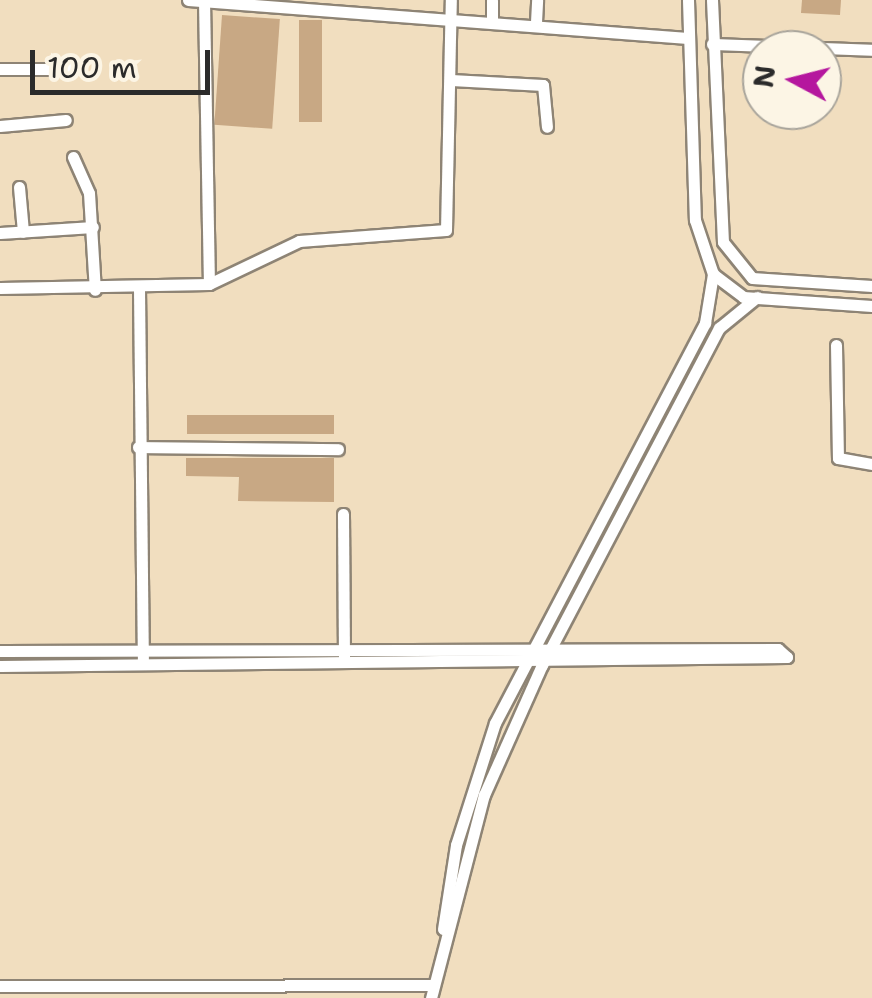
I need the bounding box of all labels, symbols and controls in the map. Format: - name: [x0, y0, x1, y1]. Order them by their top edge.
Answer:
- scale bar: [35, 30, 215, 92]
- north arrow: [742, 30, 842, 130]
- text: 100 m: [47, 47, 137, 88]
- text: N: [744, 63, 784, 90]

